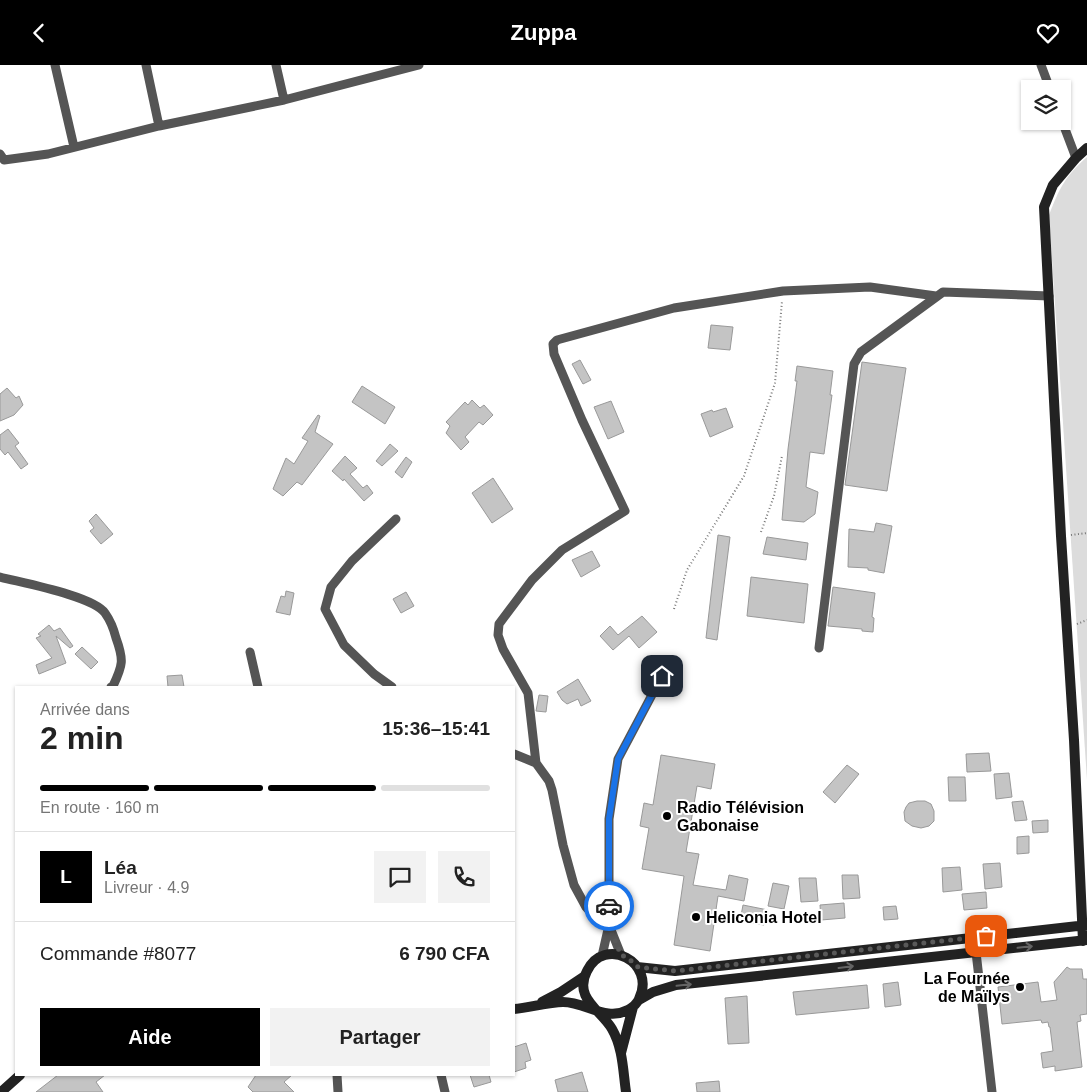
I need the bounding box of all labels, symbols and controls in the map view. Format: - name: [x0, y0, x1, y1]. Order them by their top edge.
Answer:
- icon: back: [25, 19, 53, 47]
- icon: heart: [1034, 19, 1062, 47]
- text: Zuppa: [511, 20, 577, 45]
- map controls: [1021, 80, 1071, 130]
- button: layers: [1021, 80, 1071, 130]
- pin: [641, 655, 683, 697]
- icon: home: [648, 662, 676, 690]
- text: Arrivée dans: [40, 701, 130, 718]
- text: 15:36–15:41: [382, 718, 490, 739]
- text: 2 min: [40, 720, 124, 756]
- text: En route · 160 m: [40, 799, 159, 816]
- place label: Radio Télévision Gabonaise: [677, 799, 804, 834]
- marker: Radio Télévision Gabonaise: [661, 810, 673, 822]
- button: chat: [374, 851, 426, 903]
- button: phone: [438, 851, 490, 903]
- text: Léa: [104, 857, 137, 878]
- text: L: [60, 866, 72, 887]
- text: Livreur · 4.9: [104, 879, 189, 896]
- courier: [584, 881, 634, 931]
- icon: car: [595, 892, 623, 920]
- place label: Heliconia Hotel: [706, 909, 822, 926]
- marker: Heliconia Hotel: [690, 911, 702, 923]
- pin: [965, 915, 1007, 957]
- icon: bag: [972, 922, 1000, 950]
- one-way arrow: [1017, 942, 1033, 952]
- text: Commande #8077: [40, 943, 196, 964]
- text: 6 790 CFA: [399, 943, 490, 964]
- one-way arrow: [838, 962, 854, 972]
- place label: La Fournée de Maïlys: [924, 970, 1010, 1005]
- one-way arrow: [676, 980, 692, 989]
- marker: La Fournée de Maïlys: [1014, 981, 1026, 993]
- button: Aide: [40, 1008, 260, 1066]
- button: Partager: [270, 1008, 490, 1066]

